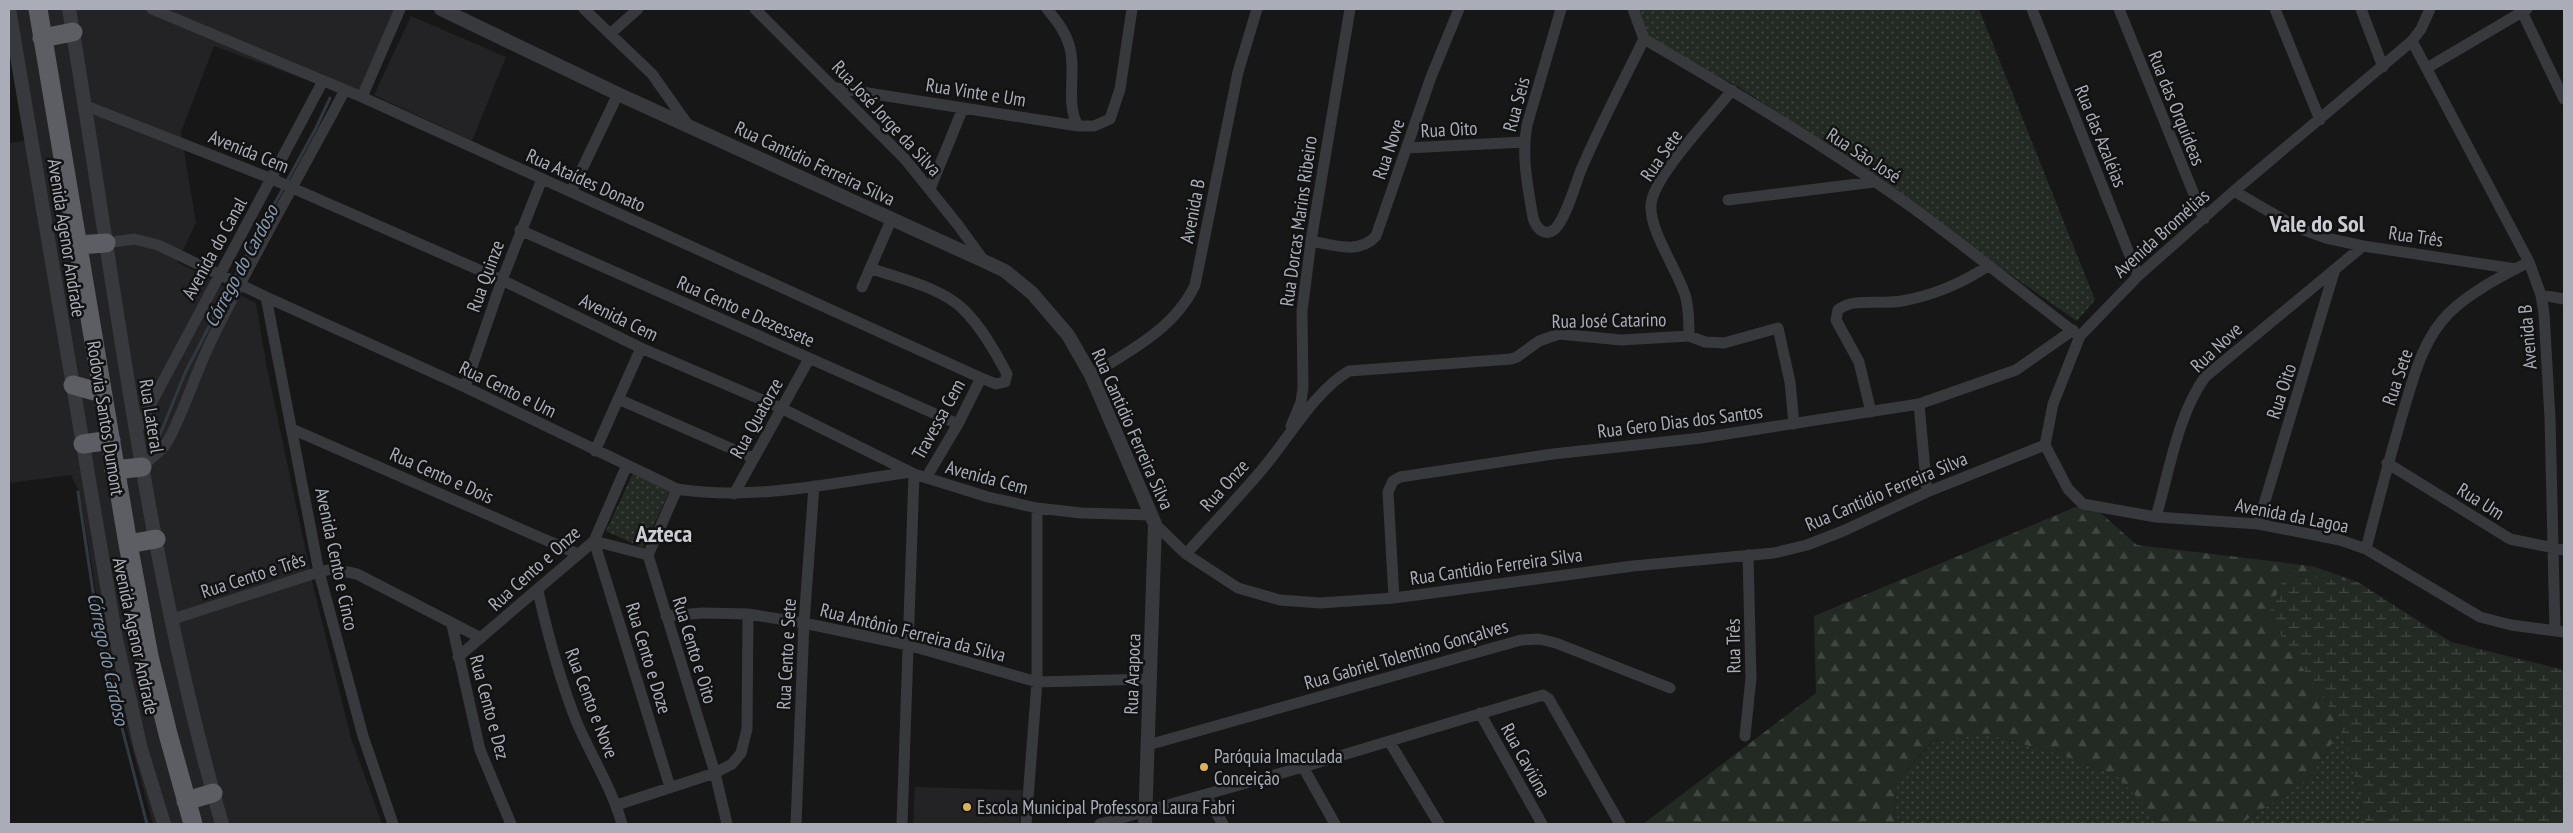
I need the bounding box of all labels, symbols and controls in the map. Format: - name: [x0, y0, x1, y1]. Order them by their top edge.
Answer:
- street label: Rua das Orquídeas: [2143, 47, 2211, 169]
- street label: Rua José Jorge da Silva: [827, 55, 947, 181]
- street label: Rua Vinte e Um: [924, 72, 1028, 112]
- street label: Rua Seis: [1497, 74, 1535, 134]
- street label: Rua das Azaléias: [2070, 81, 2132, 191]
- street label: Rua Cantidio Ferreira Silva: [731, 115, 899, 211]
- street label: Rua Nove: [1366, 115, 1410, 182]
- street label: Rua Oito: [1420, 116, 1478, 142]
- street label: Rua São José: [1822, 122, 1906, 188]
- street label: Avenida Cem: [205, 124, 293, 178]
- street label: Rua Sete: [1635, 124, 1688, 186]
- street label: Rua Dorcas Marins Ribeiro: [1274, 134, 1322, 308]
- street label: Rua Ataídes Donato: [523, 143, 649, 217]
- street label: Avenida Agenor Andrade: [43, 157, 91, 319]
- street label: Avenida B: [1174, 177, 1210, 245]
- street label: Avenida Bromélias: [2108, 184, 2214, 282]
- street label: Avenida do Canal: [176, 192, 252, 303]
- water label: Córrego do Cardoso: [198, 199, 285, 331]
- district label: Vale do Sol: [2268, 208, 2365, 239]
- street label: Rua Três: [2387, 220, 2445, 252]
- street label: Rua Quinze: [461, 237, 509, 315]
- street label: Rua Cento e Dezessete: [673, 270, 819, 352]
- street label: Avenida Cem: [576, 288, 662, 346]
- street label: Avenida B: [2512, 304, 2542, 370]
- street label: Rua José Catarino: [1551, 307, 1667, 333]
- street label: Rua Nove: [2185, 317, 2247, 377]
- street label: Rodovia Santos Dumont: [82, 339, 130, 498]
- street label: Rua Cantidio Ferreira Silva: [1087, 345, 1179, 513]
- street label: Rua Sete: [2376, 346, 2418, 408]
- street label: Rua Cento e Um: [456, 355, 560, 423]
- street label: Rua Oito: [2261, 360, 2301, 422]
- street label: Rua Quatorze: [724, 373, 788, 462]
- street label: Travessa Cem: [906, 375, 970, 463]
- street label: Rua Lateral: [134, 377, 170, 455]
- street label: Rua Gero Dias dos Santos: [1596, 399, 1764, 443]
- street label: Rua Cento e Dois: [386, 441, 498, 509]
- street label: Rua Cantidio Ferreira Silva: [1801, 446, 1971, 536]
- street label: Avenida Cem: [943, 454, 1031, 500]
- street label: Rua Onze: [1194, 454, 1254, 516]
- street label: Rua Um: [2453, 477, 2509, 525]
- street label: Avenida Cento e Cinco: [310, 485, 364, 633]
- street label: Avenida da Lagoa: [2233, 492, 2351, 538]
- district label: Azteca: [635, 518, 692, 549]
- street label: Rua Cento e Onze: [483, 520, 585, 616]
- street label: Rua Cantidio Ferreira Silva: [1408, 542, 1584, 590]
- street label: Rua Cento e Três: [198, 547, 308, 603]
- street label: Avenida Agenor Andrade: [108, 555, 164, 717]
- water label: Córrego do Cardoso: [81, 591, 135, 729]
- street label: Rua Cento e Oito: [667, 594, 723, 706]
- street label: Rua Antônio Ferreira da Silva: [818, 597, 1008, 667]
- street label: Rua Cento e Sete: [771, 598, 801, 710]
- street label: Rua Cento e Doze: [621, 600, 677, 717]
- street label: Rua Gabriel Tolentino Gonçalves: [1301, 613, 1511, 695]
- street label: Rua Três: [1721, 618, 1745, 674]
- street label: Rua Arapoca: [1119, 633, 1145, 715]
- street label: Rua Cento e Nove: [560, 645, 624, 762]
- street label: Rua Cento e Dez: [465, 652, 515, 762]
- street label: Rua Caviúna: [1496, 719, 1556, 801]
- place label: Paróquia Imaculada Conceição: [1214, 744, 1343, 790]
- marker: Paróquia Imaculada Conceição: [1198, 761, 1210, 773]
- place label: Escola Municipal Professora Laura Fabri: [977, 795, 1235, 819]
- marker: Escola Municipal Professora Laura Fabri: [961, 801, 973, 813]

